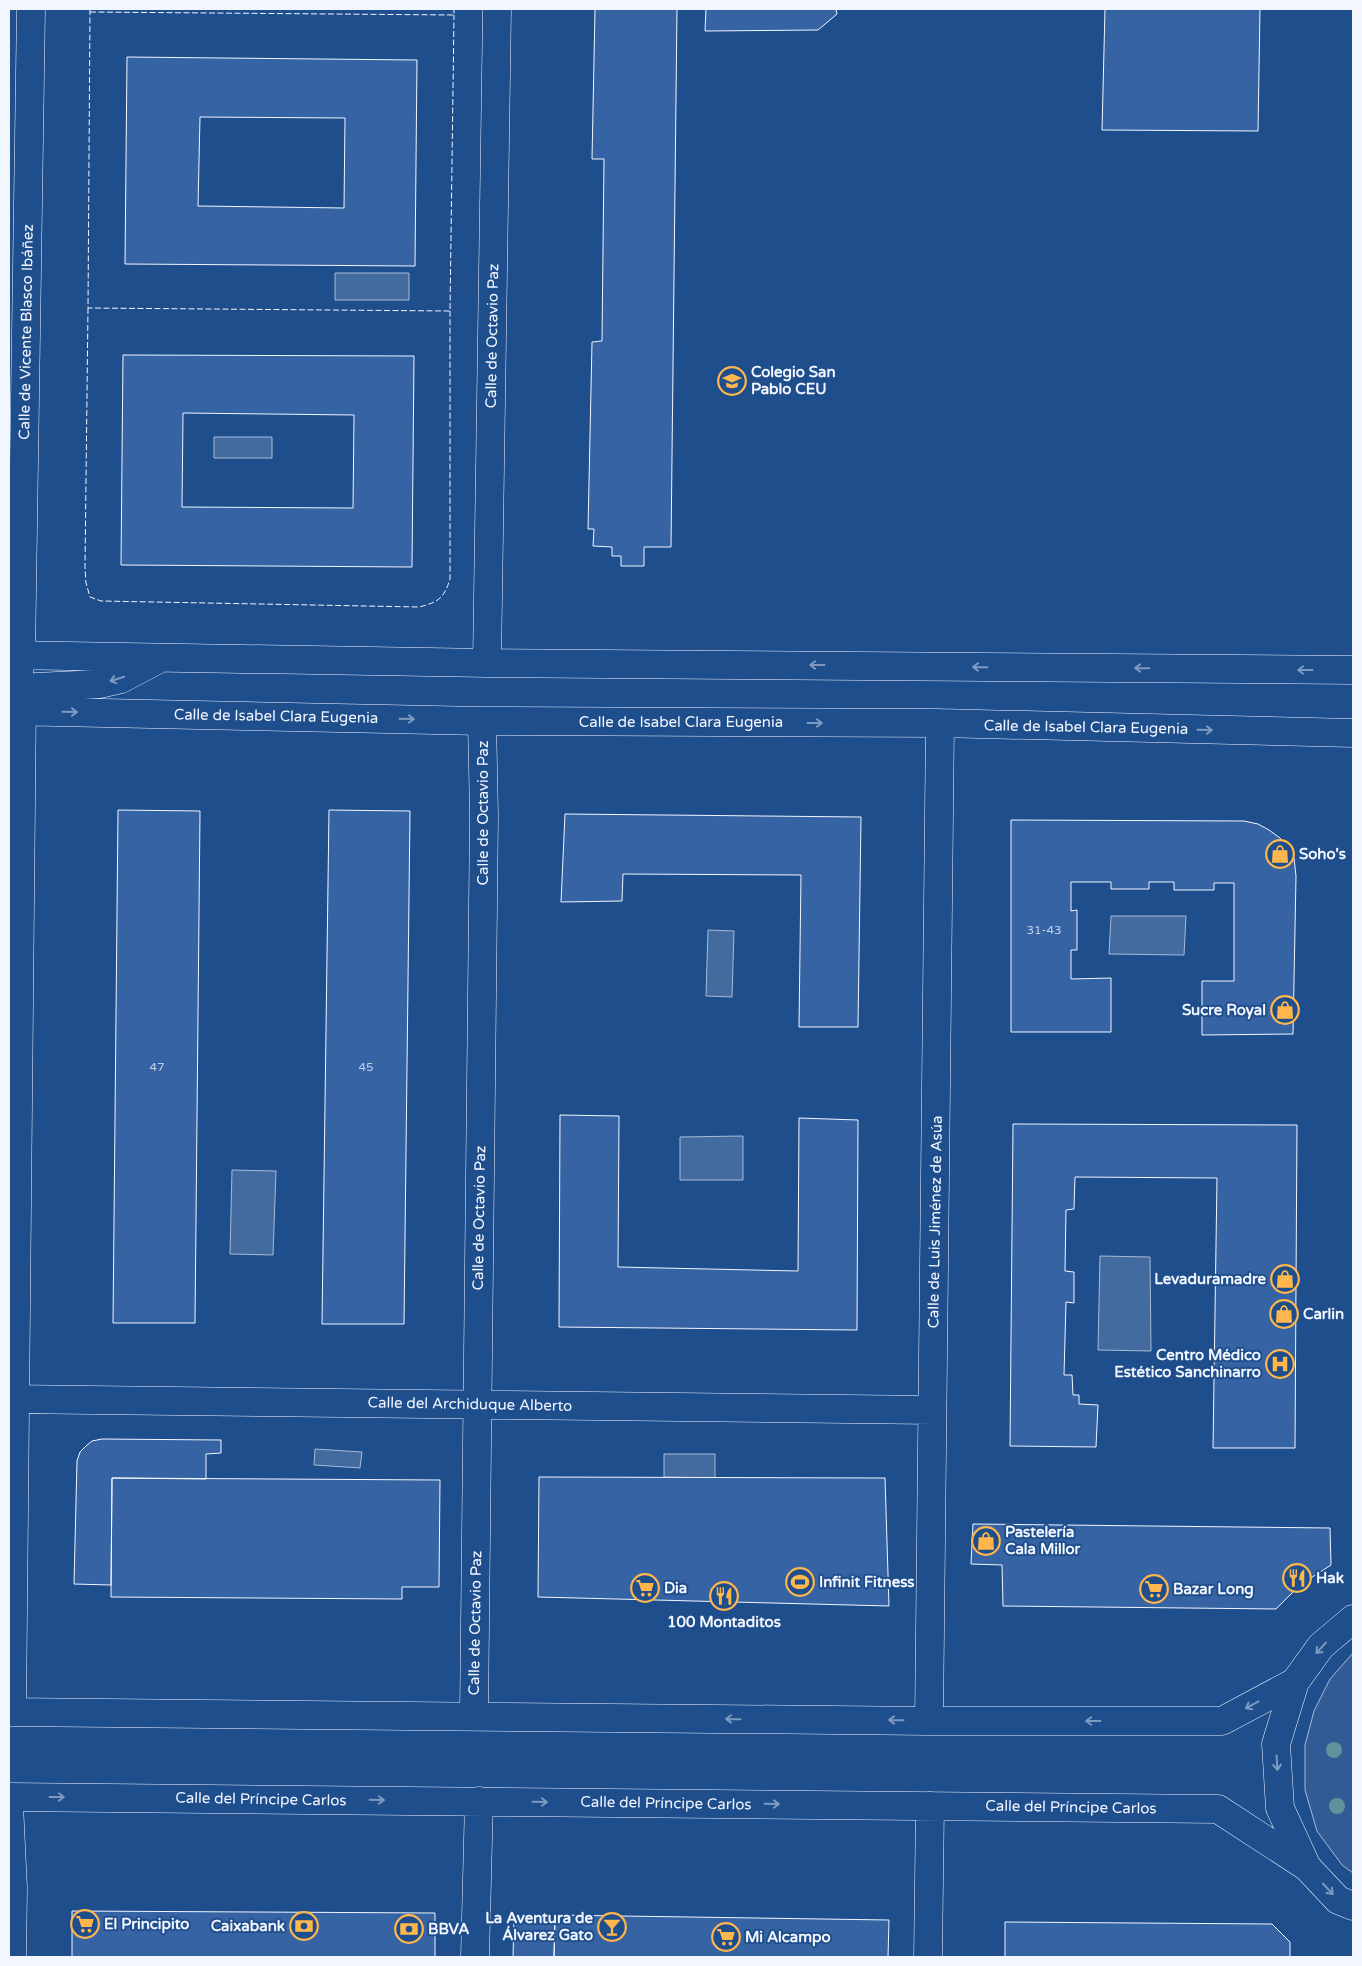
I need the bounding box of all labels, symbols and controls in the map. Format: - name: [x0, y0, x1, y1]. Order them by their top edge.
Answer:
- street label: Calle de Vicente Blasco Ibáñez: [15, 224, 37, 440]
- street label: Calle de Octavio Paz: [482, 263, 502, 409]
- place label: Colegio San Pablo CEU: [751, 363, 836, 398]
- school or university icon: Colegio San Pablo CEU: [717, 366, 747, 396]
- one-way arrow: [809, 660, 826, 670]
- one-way arrow: [972, 662, 988, 672]
- one-way arrow: [1134, 664, 1150, 673]
- one-way arrow: [1297, 665, 1313, 675]
- one-way arrow: [110, 675, 126, 684]
- street label: Calle de Isabel Clara Eugenia: [174, 705, 378, 727]
- one-way arrow: [62, 707, 78, 717]
- street label: Calle de Isabel Clara Eugenia: [579, 713, 783, 731]
- one-way arrow: [398, 714, 415, 724]
- street label: Calle de Isabel Clara Eugenia: [984, 716, 1188, 738]
- one-way arrow: [806, 718, 822, 728]
- one-way arrow: [1196, 725, 1212, 735]
- street label: Calle de Octavio Paz: [474, 741, 492, 885]
- shop icon: Soho's: [1265, 839, 1295, 869]
- place label: Soho's: [1299, 845, 1346, 863]
- house number: 31-43: [1026, 923, 1062, 937]
- shop icon: Sucre Royal: [1270, 995, 1300, 1025]
- place label: Sucre Royal: [1182, 1001, 1266, 1020]
- house number: 47: [149, 1060, 165, 1074]
- house number: 45: [358, 1060, 374, 1074]
- street label: Calle de Luis Jiménez de Asúa: [924, 1115, 946, 1329]
- street label: Calle de Octavio Paz: [469, 1145, 489, 1291]
- shop icon: Levaduramadre: [1270, 1264, 1300, 1294]
- place label: Levaduramadre: [1154, 1270, 1267, 1288]
- shop icon: Carlin: [1269, 1299, 1299, 1329]
- place label: Carlin: [1303, 1305, 1344, 1323]
- place label: Centro Médico Estético Sanchinarro: [1114, 1346, 1261, 1381]
- hospital icon: Centro Médico Estético Sanchinarro: [1265, 1349, 1295, 1379]
- street label: Calle del Archiduque Alberto: [368, 1393, 572, 1415]
- place label: Pastelería Cala Millor: [1005, 1523, 1081, 1558]
- shop icon: Pastelería Cala Millor: [971, 1526, 1001, 1556]
- street label: Calle de Octavio Paz: [465, 1550, 485, 1696]
- restaurant icon: Hak: [1282, 1563, 1312, 1593]
- sports icon: Infinit Fitness: [785, 1567, 815, 1597]
- place label: Hak: [1316, 1569, 1344, 1587]
- supermarket icon: Dia: [630, 1573, 660, 1603]
- place label: Infinit Fitness: [819, 1573, 915, 1591]
- supermarket icon: Bazar Long: [1139, 1574, 1169, 1604]
- place label: Dia: [664, 1579, 687, 1597]
- place label: Bazar Long: [1173, 1580, 1254, 1599]
- restaurant icon: 100 Montaditos: [709, 1581, 739, 1611]
- place label: 100 Montaditos: [667, 1613, 781, 1631]
- one-way arrow: [1315, 1641, 1327, 1654]
- one-way arrow: [1245, 1701, 1260, 1710]
- one-way arrow: [726, 1714, 742, 1723]
- one-way arrow: [888, 1716, 904, 1725]
- one-way arrow: [1086, 1716, 1102, 1726]
- one-way arrow: [1272, 1755, 1281, 1771]
- street label: Calle del Príncipe Carlos: [175, 1789, 347, 1809]
- one-way arrow: [49, 1793, 65, 1802]
- street label: Calle del Príncipe Carlos: [580, 1793, 752, 1813]
- one-way arrow: [369, 1795, 385, 1805]
- one-way arrow: [532, 1797, 548, 1807]
- street label: Calle del Príncipe Carlos: [985, 1797, 1157, 1817]
- one-way arrow: [764, 1799, 780, 1809]
- one-way arrow: [1322, 1883, 1334, 1896]
- supermarket icon: El Principito: [70, 1909, 100, 1939]
- place label: La Aventura de Álvarez Gato: [485, 1909, 594, 1944]
- bank icon: Caixabank: [289, 1911, 319, 1941]
- bar icon: La Aventura de Álvarez Gato: [597, 1912, 627, 1942]
- bank icon: BBVA: [394, 1914, 424, 1944]
- place label: El Principito: [104, 1915, 189, 1934]
- place label: Caixabank: [211, 1917, 285, 1935]
- place label: BBVA: [428, 1920, 470, 1938]
- supermarket icon: Mi Alcampo: [711, 1922, 741, 1952]
- place label: Mi Alcampo: [745, 1928, 831, 1947]

